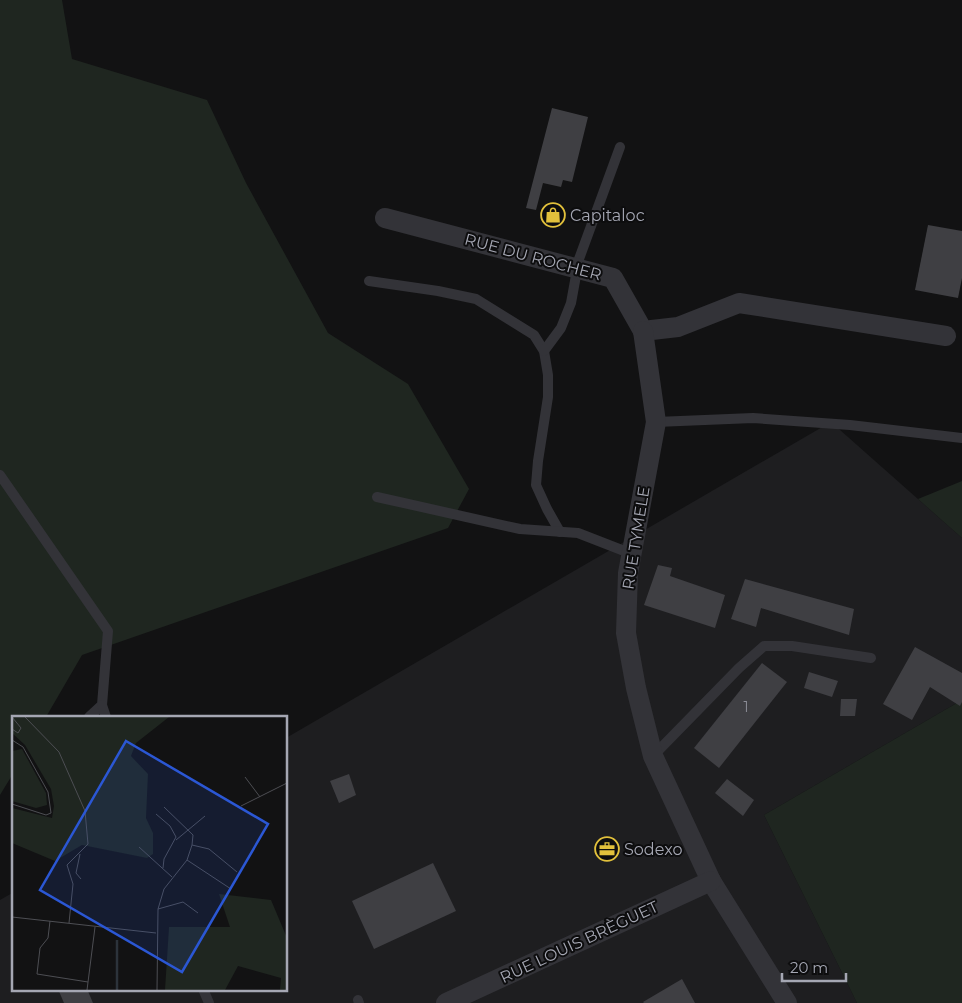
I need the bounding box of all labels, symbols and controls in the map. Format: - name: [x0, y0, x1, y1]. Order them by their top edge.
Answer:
- shop icon: Capitaloc: [540, 202, 566, 228]
- place label: Capitaloc: [570, 206, 645, 225]
- street label: RUE DU ROCHER: [463, 230, 603, 284]
- street label: RUE TYMELE: [618, 485, 654, 591]
- house number: 1: [743, 698, 749, 716]
- inset map: [12, 716, 288, 990]
- office icon: Sodexo: [594, 836, 620, 862]
- place label: Sodexo: [624, 840, 682, 859]
- street label: RUE LOUIS BRÈGUET: [497, 897, 662, 987]
- scale bar: [782, 950, 846, 982]
- text: 20 m: [790, 958, 828, 977]

